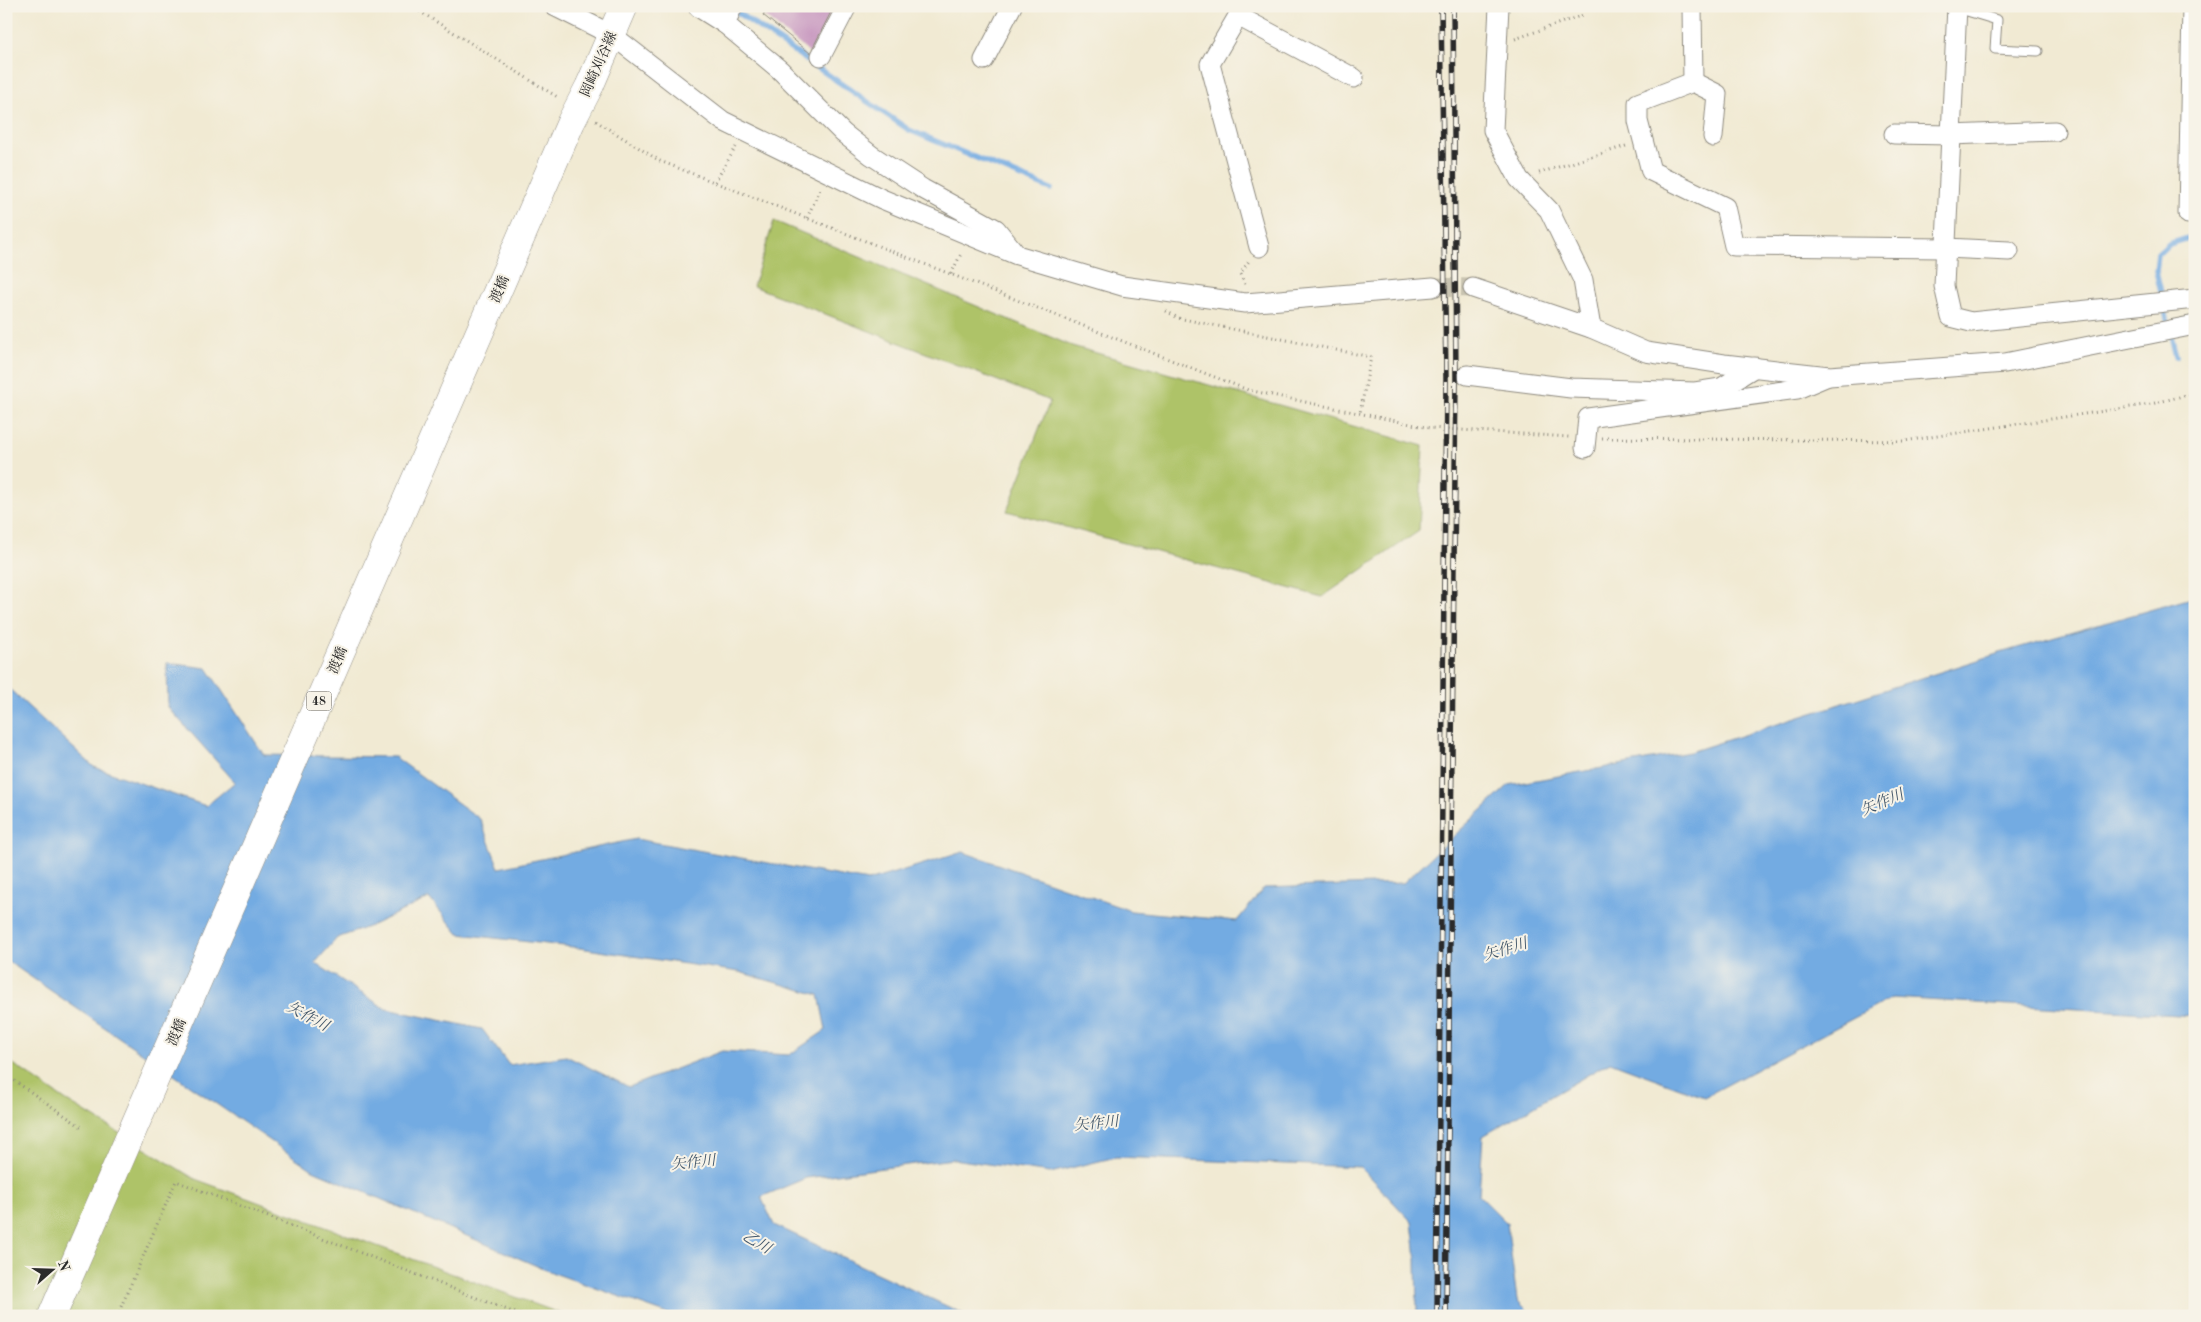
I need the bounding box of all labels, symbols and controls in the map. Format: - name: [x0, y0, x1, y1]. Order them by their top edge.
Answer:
- street label: 岡崎刈谷線: [577, 29, 620, 99]
- street label: 渡橋: [487, 273, 512, 305]
- street label: 渡橋: [325, 644, 350, 676]
- road number: 48: [306, 691, 332, 710]
- water label: 矢作川: [1858, 785, 1908, 819]
- water label: 矢作川: [1481, 934, 1531, 964]
- water label: 矢作川: [284, 998, 333, 1035]
- street label: 渡橋: [164, 1016, 189, 1048]
- water label: 矢作川: [1073, 1112, 1121, 1134]
- water label: 矢作川: [670, 1151, 718, 1173]
- water label: 乙川: [740, 1228, 775, 1258]
- north arrow: [28, 1244, 78, 1294]
- text: N: [55, 1258, 72, 1274]

